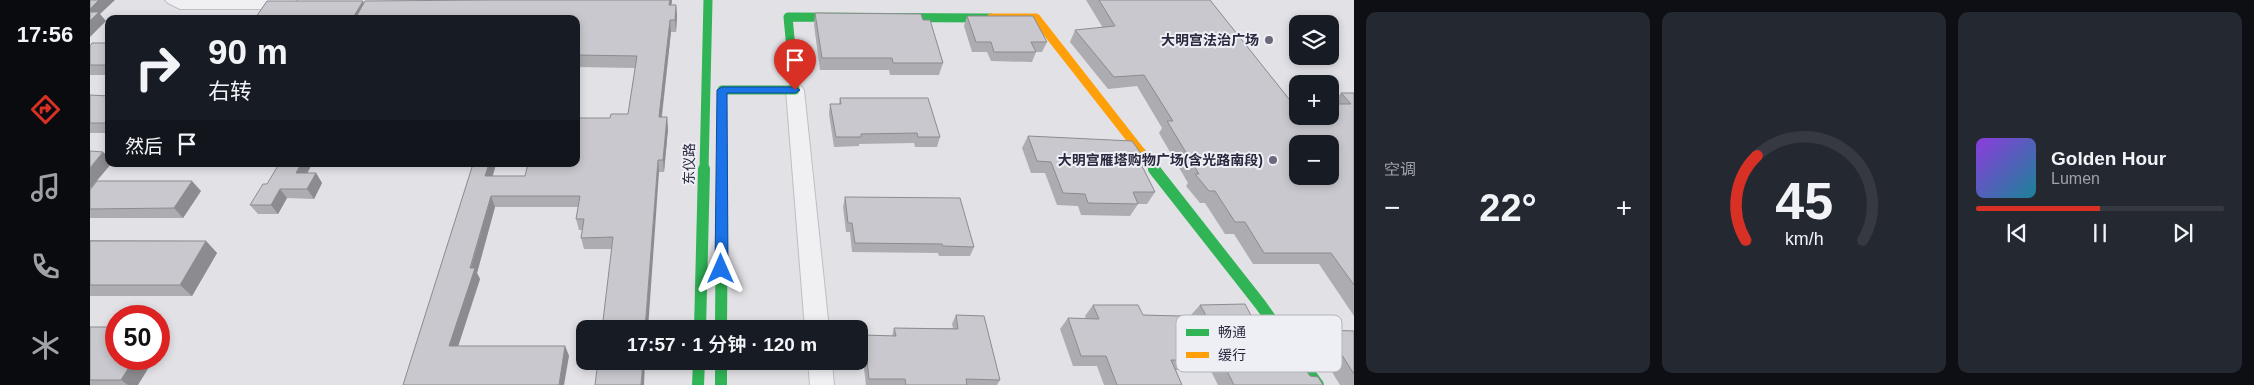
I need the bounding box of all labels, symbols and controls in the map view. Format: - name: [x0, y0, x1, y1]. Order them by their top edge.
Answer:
- map controls: [1289, 15, 1339, 185]
- button: layers: [1289, 15, 1339, 65]
- text: 17:56: [17, 22, 73, 47]
- text: 90 m: [208, 32, 288, 71]
- place label: 大明宫法治广场: [1161, 32, 1259, 48]
- marker: 大明宫法治广场: [1263, 34, 1275, 46]
- icon: right: [125, 35, 190, 100]
- pin: [774, 39, 816, 90]
- icon: arrive: [781, 46, 809, 74]
- button: +: [1289, 75, 1339, 125]
- text: 右转: [208, 79, 252, 104]
- icon: directions: [28, 92, 63, 127]
- icon: arrive: [173, 130, 201, 158]
- button: −: [1289, 135, 1339, 185]
- text: 然后: [125, 136, 163, 157]
- street label: 东仪路: [681, 143, 697, 185]
- text: Golden Hour: [2051, 148, 2166, 169]
- place label: 大明宫雁塔购物广场(含光路南段): [1058, 152, 1263, 168]
- marker: 大明宫雁塔购物广场(含光路南段): [1267, 154, 1279, 166]
- text: 空调: [1384, 161, 1416, 178]
- icon: music: [28, 170, 63, 205]
- text: Lumen: [2051, 170, 2100, 187]
- text: 45: [1775, 172, 1833, 230]
- text: 22°: [1479, 187, 1537, 229]
- text: −: [1384, 192, 1400, 223]
- text: +: [1616, 192, 1632, 223]
- icon: previous: [2003, 219, 2031, 247]
- icon: pause: [2086, 219, 2114, 247]
- icon: next: [2169, 219, 2197, 247]
- text: km/h: [1785, 229, 1823, 249]
- position arrow: [694, 242, 746, 294]
- icon: phone: [28, 249, 63, 284]
- speed limit sign: 50: [105, 305, 170, 370]
- legend: [1176, 315, 1342, 372]
- text: 畅通: [1218, 324, 1246, 340]
- icon: climate: [28, 328, 63, 363]
- text: 17:57 · 1 分钟 · 120 m: [627, 334, 817, 355]
- text: 缓行: [1218, 347, 1246, 363]

